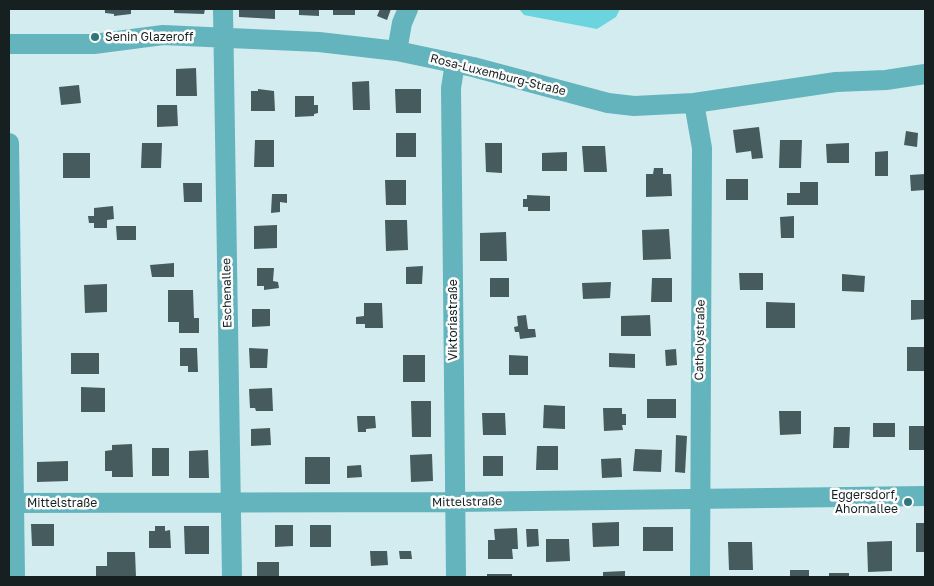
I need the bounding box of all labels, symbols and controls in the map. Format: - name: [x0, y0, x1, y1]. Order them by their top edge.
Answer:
- place label: Senin Glazeroff: [105, 30, 193, 44]
- marker: Senin Glazeroff: [89, 31, 101, 43]
- street label: Rosa-Luxemburg-Straße: [429, 51, 567, 99]
- street label: Eschenallee: [219, 258, 235, 328]
- street label: Viktoriastraße: [446, 279, 460, 361]
- street label: Catholystraße: [692, 299, 708, 381]
- place label: Eggersdorf, Ahornallee: [831, 488, 898, 516]
- street label: Mittelstraße: [432, 494, 502, 510]
- street label: Mittelstraße: [27, 496, 97, 510]
- marker: Eggersdorf, Ahornallee: [902, 496, 914, 508]

